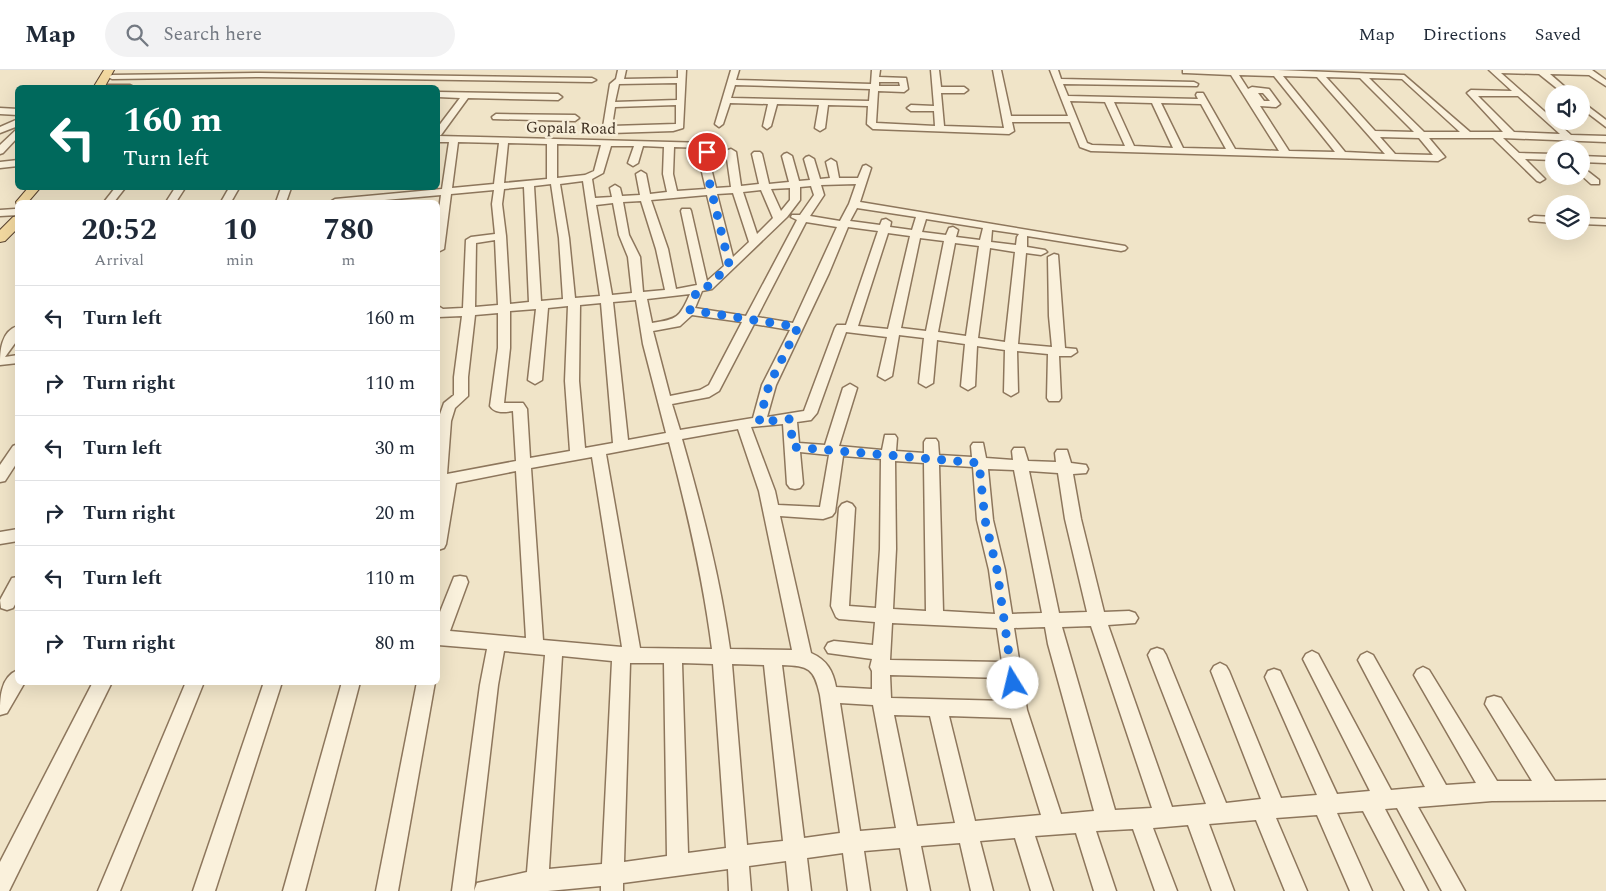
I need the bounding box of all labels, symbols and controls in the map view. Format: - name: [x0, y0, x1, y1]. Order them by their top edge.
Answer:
- search box: [105, 12, 455, 57]
- text: Map: [25, 17, 75, 53]
- text: Search here: [163, 20, 262, 49]
- icon: search: [123, 21, 151, 49]
- text: Map: [1359, 21, 1395, 48]
- text: Directions: [1423, 21, 1507, 48]
- text: Saved: [1535, 21, 1581, 48]
- map controls: [1545, 85, 1590, 240]
- button: sound: [1545, 85, 1590, 130]
- text: 160 m: [123, 94, 222, 147]
- icon: left: [40, 105, 105, 170]
- street label: Gopala Road: [526, 115, 616, 141]
- pin: [686, 131, 728, 173]
- icon: arrive: [693, 138, 721, 166]
- button: search: [1545, 140, 1590, 185]
- text: Turn left: [123, 142, 209, 175]
- button: layers: [1545, 195, 1590, 240]
- text: 20:52: [81, 207, 157, 253]
- text: 10: [223, 207, 257, 253]
- text: 780: [323, 207, 374, 253]
- text: Arrival: [94, 248, 144, 272]
- text: min: [226, 248, 254, 272]
- text: m: [341, 248, 355, 272]
- icon: left: [40, 304, 68, 332]
- text: Turn left: [83, 304, 162, 333]
- text: 160 m: [365, 304, 415, 333]
- icon: right: [40, 369, 68, 397]
- text: Turn right: [83, 369, 176, 398]
- text: 110 m: [365, 369, 415, 398]
- icon: left: [40, 434, 68, 462]
- text: Turn left: [83, 434, 162, 463]
- text: 30 m: [375, 434, 415, 463]
- icon: right: [40, 499, 68, 527]
- text: Turn right: [83, 499, 176, 528]
- text: 20 m: [375, 499, 415, 528]
- icon: left: [40, 564, 68, 592]
- text: Turn left: [83, 564, 162, 593]
- text: 110 m: [365, 564, 415, 593]
- icon: right: [40, 629, 68, 657]
- text: Turn right: [83, 629, 176, 658]
- text: 80 m: [375, 629, 415, 658]
- position arrow: [986, 656, 1038, 708]

